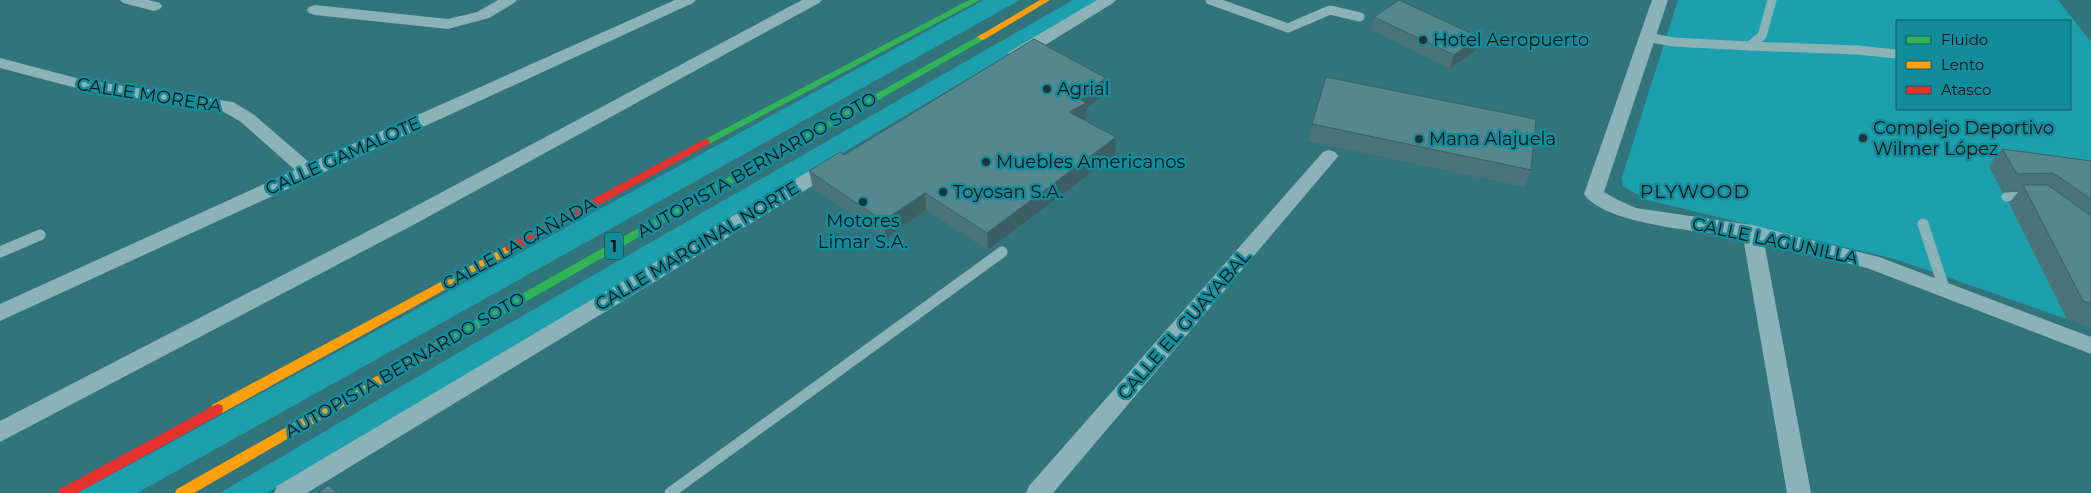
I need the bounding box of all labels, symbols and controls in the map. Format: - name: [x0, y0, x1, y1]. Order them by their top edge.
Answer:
- legend: [1896, 20, 2071, 110]
- place label: Hotel Aeropuerto: [1433, 29, 1589, 51]
- text: Fluido: [1941, 30, 1988, 49]
- marker: Hotel Aeropuerto: [1417, 34, 1429, 46]
- text: Lento: [1941, 55, 1984, 74]
- street label: CALLE MORERA: [75, 73, 223, 117]
- place label: Agrial: [1057, 78, 1110, 100]
- text: Atasco: [1941, 80, 1991, 99]
- marker: Agrial: [1041, 83, 1053, 95]
- street label: AUTOPISTA BERNARDO SOTO: [633, 87, 881, 243]
- street label: CALLE GAMALOTE: [262, 112, 424, 200]
- place label: Complejo Deportivo Wilmer López: [1873, 117, 2054, 160]
- place label: Mana Alajuela: [1429, 128, 1556, 150]
- marker: Complejo Deportivo Wilmer López: [1857, 132, 1869, 144]
- marker: Mana Alajuela: [1413, 133, 1425, 145]
- place label: Muebles Americanos: [996, 151, 1186, 173]
- marker: Muebles Americanos: [980, 156, 992, 168]
- street label: CALLE MARGINAL NORTE: [591, 176, 803, 316]
- district label: PLYWOOD: [1640, 180, 1750, 203]
- place label: Toyosan S.A.: [953, 181, 1064, 203]
- marker: Toyosan S.A.: [937, 186, 949, 198]
- street label: CALLE LA CAÑADA: [438, 193, 600, 295]
- marker: Motores Limar S.A.: [857, 196, 869, 208]
- place label: Motores Limar S.A.: [818, 210, 908, 253]
- street label: CALLE LAGUNILLA: [1690, 213, 1860, 269]
- road number: 1: [605, 232, 623, 260]
- street label: CALLE EL GUAYABAL: [1113, 245, 1255, 404]
- street label: AUTOPISTA BERNARDO SOTO: [281, 287, 529, 443]

